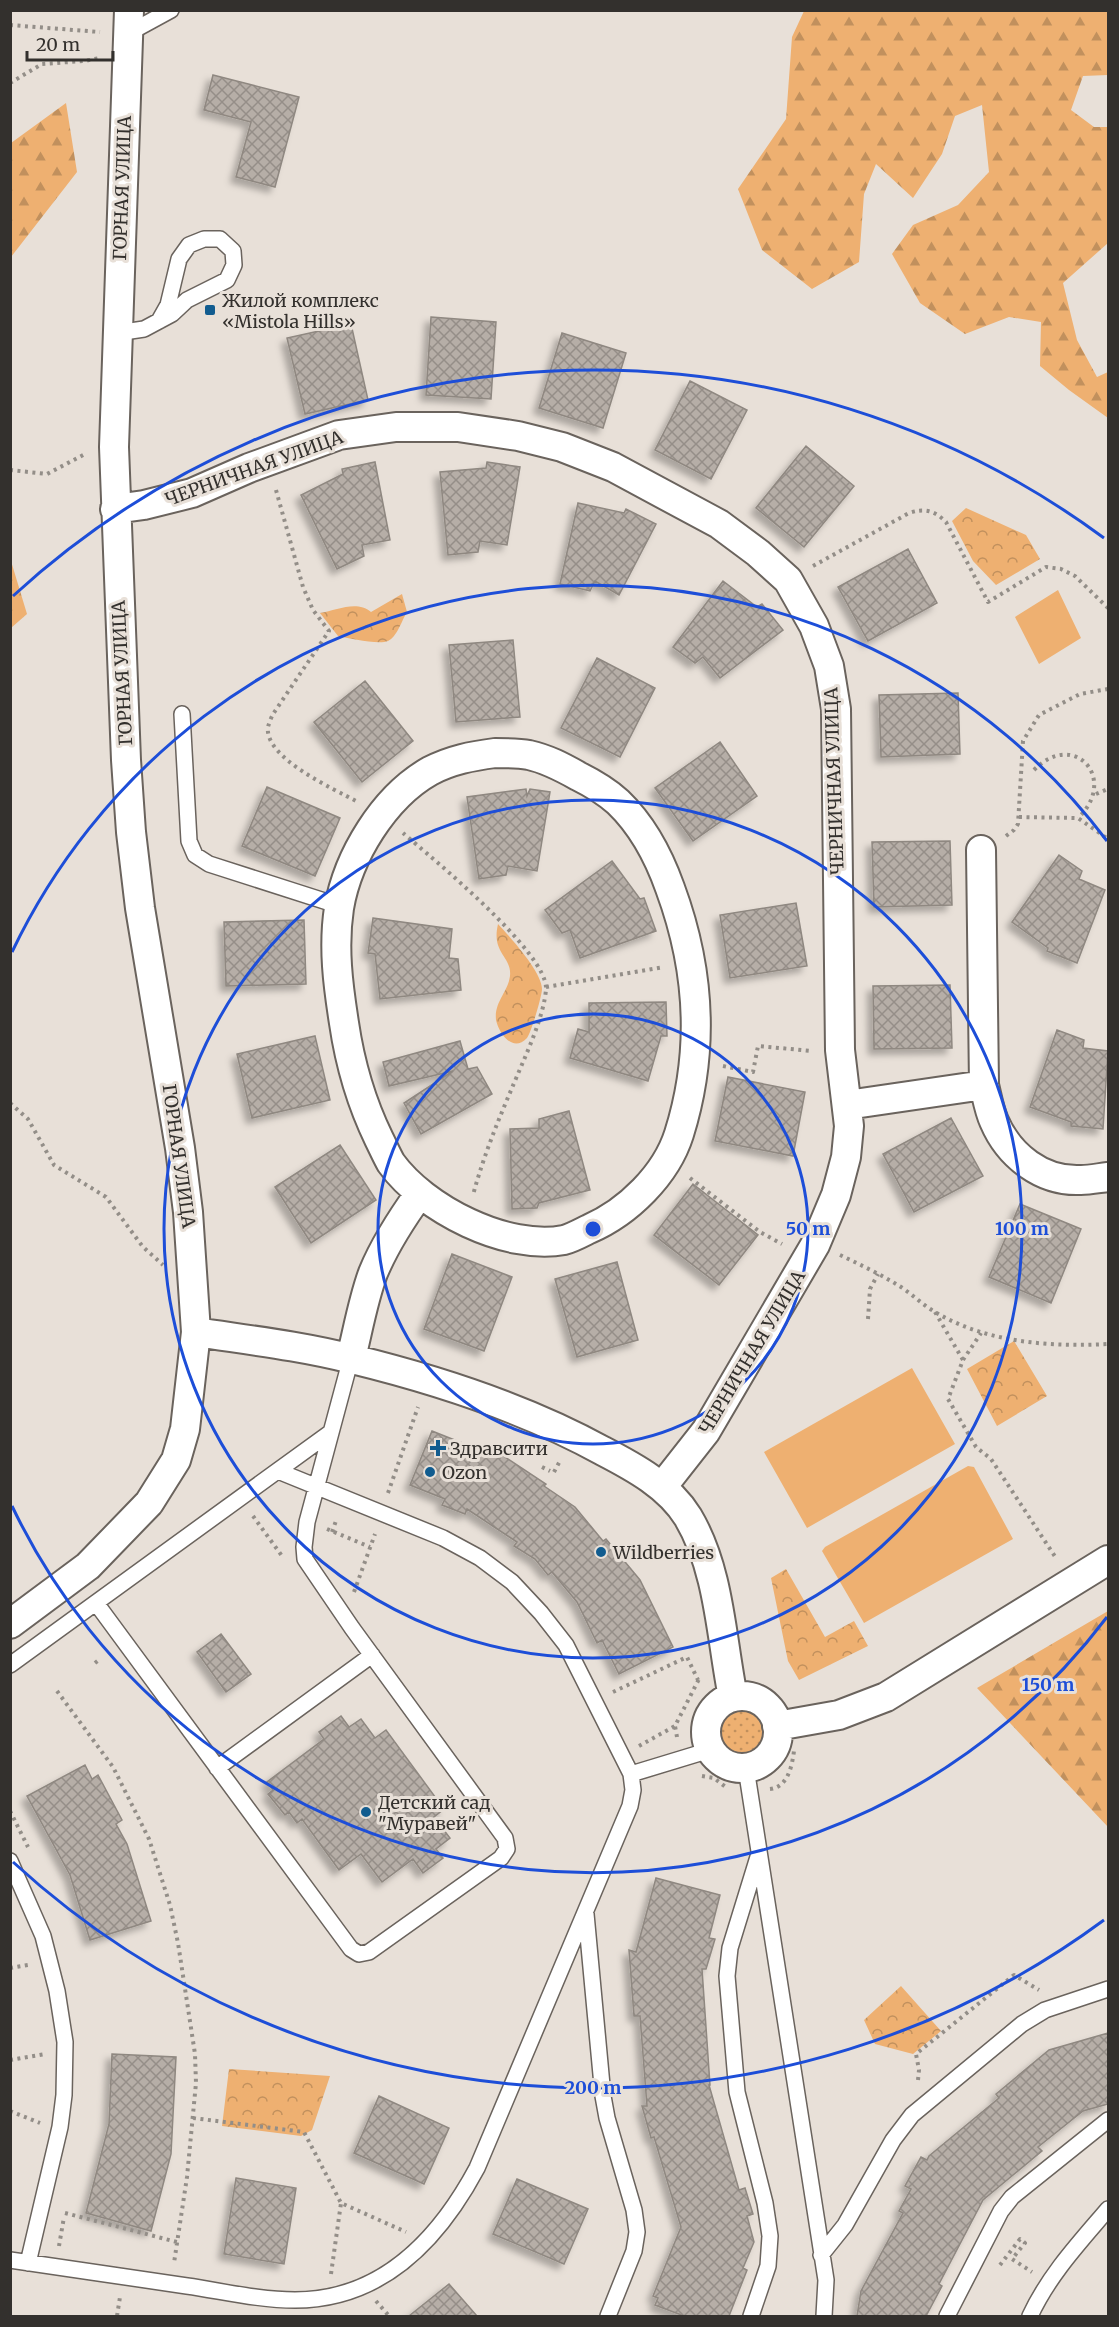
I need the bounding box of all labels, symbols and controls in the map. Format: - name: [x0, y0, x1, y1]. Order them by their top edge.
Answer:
- scale bar: [27, 24, 112, 62]
- text: 20 m: [36, 33, 80, 56]
- street label: ГОРНАЯ УЛИЦА: [108, 115, 136, 261]
- place label: Жилой комплекс «Mistola Hills»: [222, 289, 379, 333]
- marker: Жилой комплекс «Mistola Hills»: [203, 303, 217, 317]
- street label: ЧЕРНИЧНАЯ УЛИЦА: [162, 425, 346, 511]
- street label: ГОРНАЯ УЛИЦА: [107, 600, 137, 746]
- street label: ЧЕРНИЧНАЯ УЛИЦА: [819, 687, 849, 875]
- street label: ГОРНАЯ УЛИЦА: [158, 1083, 201, 1230]
- text: 50 m: [786, 1217, 830, 1240]
- text: 100 m: [995, 1217, 1049, 1240]
- centre of rings: [583, 1219, 603, 1239]
- street label: ЧЕРНИЧНАЯ УЛИЦА: [694, 1265, 810, 1438]
- place label: Здравсити: [450, 1437, 548, 1460]
- marker: Здравсити: [431, 1441, 445, 1455]
- place label: Ozon: [442, 1461, 487, 1484]
- marker: Ozon: [423, 1465, 437, 1479]
- place label: Wildberries: [612, 1541, 714, 1564]
- marker: Wildberries: [594, 1545, 608, 1559]
- text: 150 m: [1022, 1673, 1074, 1696]
- place label: Детский сад "Муравей": [378, 1791, 491, 1835]
- marker: Детский сад "Муравей": [359, 1805, 373, 1819]
- text: 200 m: [565, 2076, 621, 2099]

